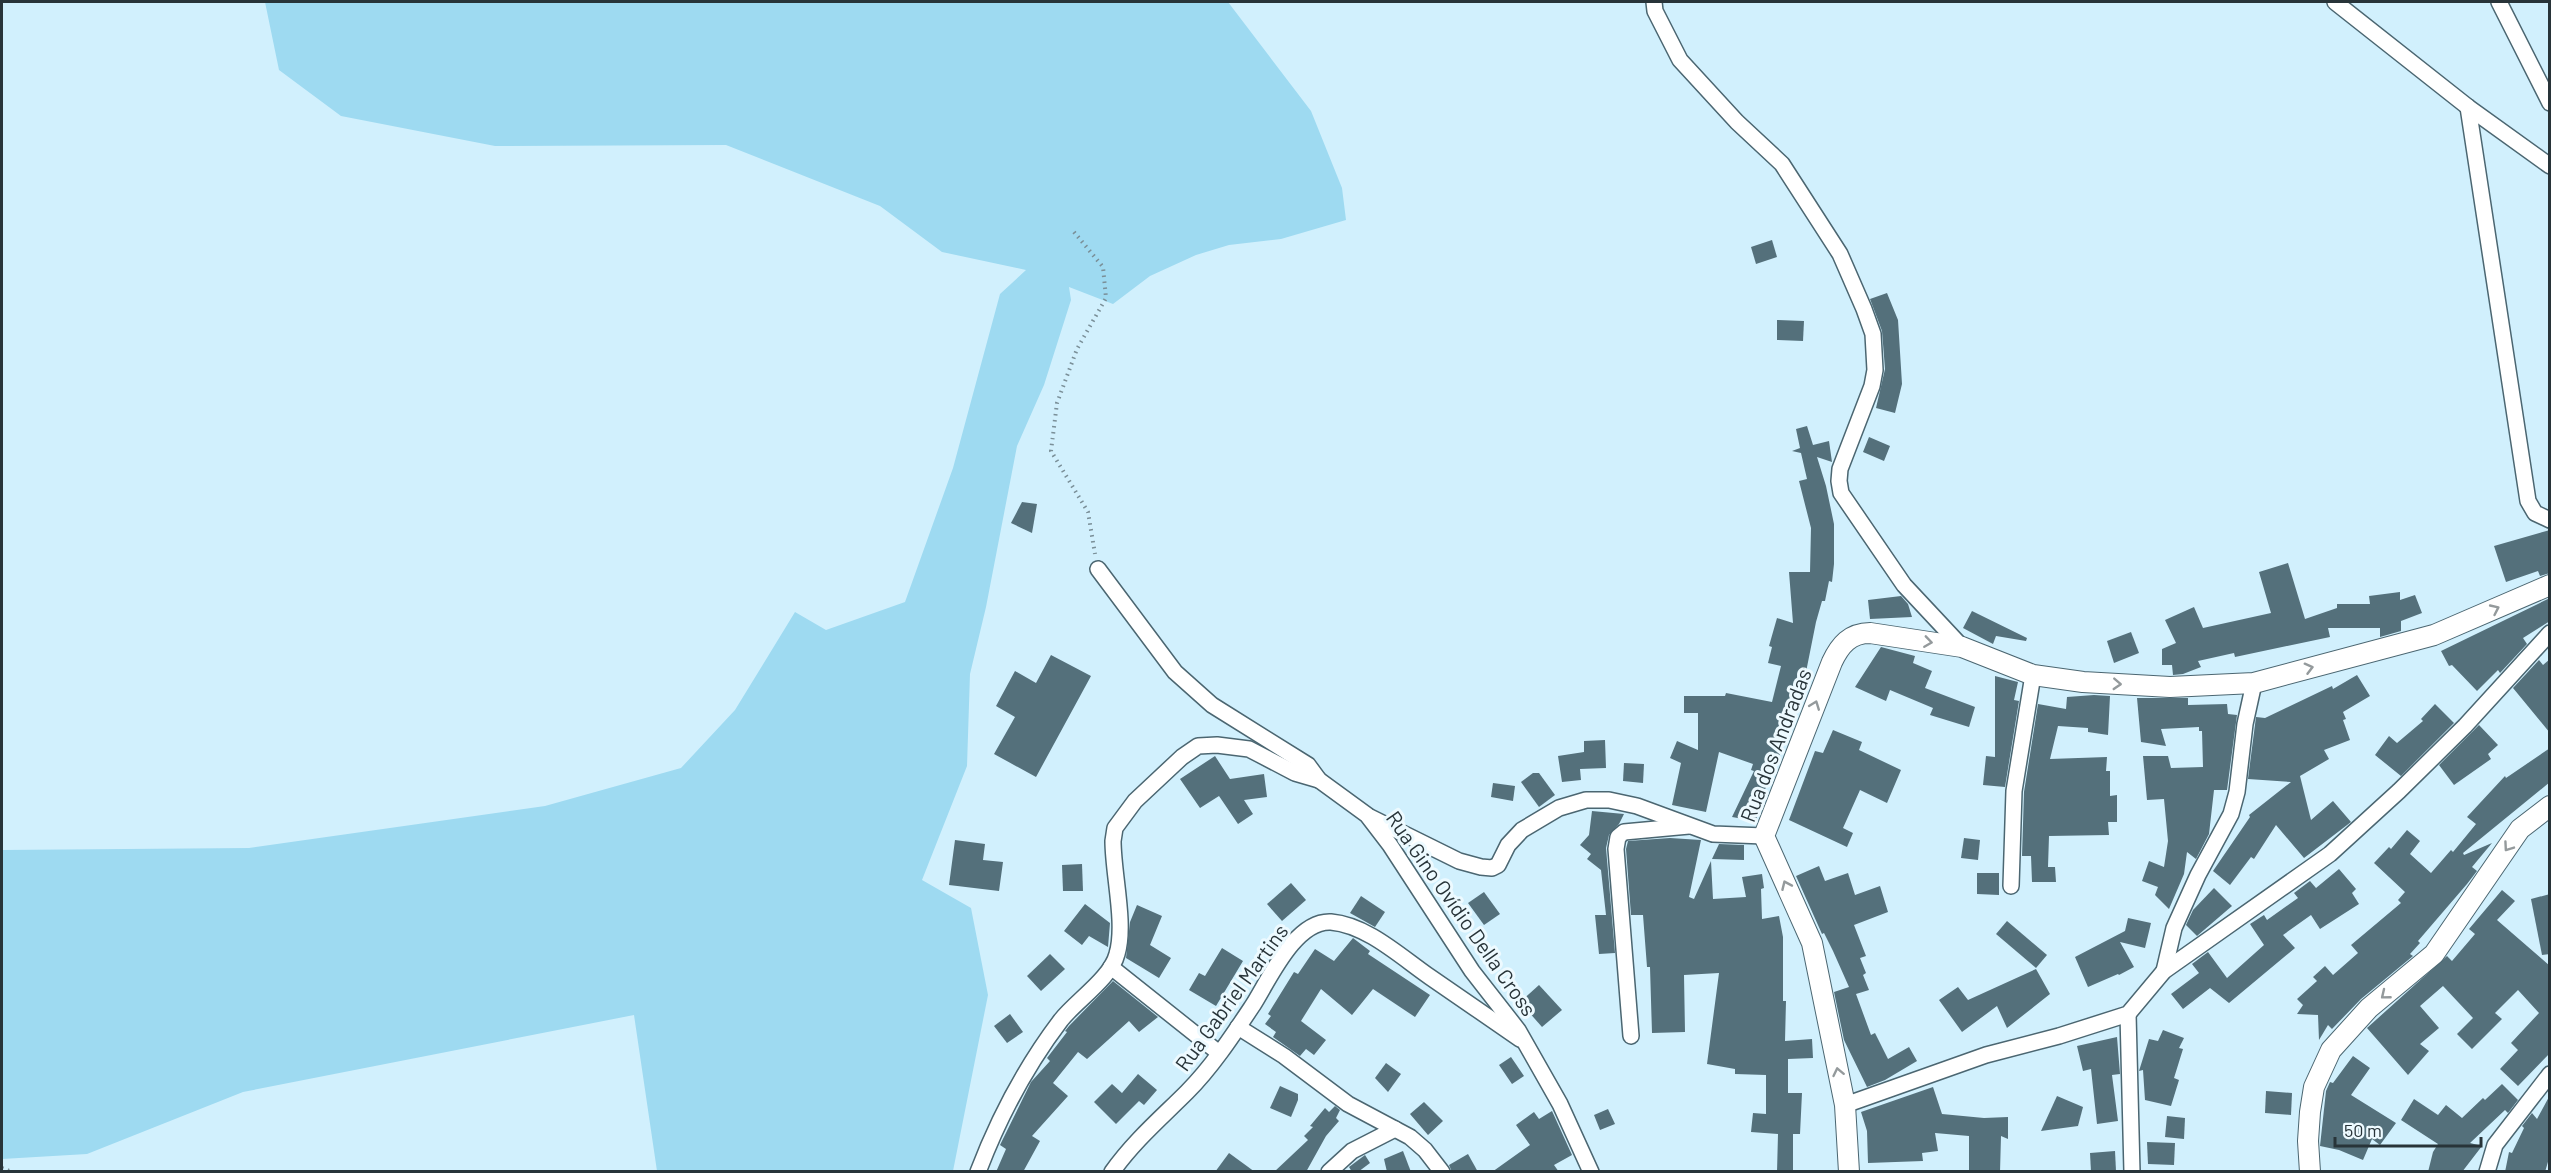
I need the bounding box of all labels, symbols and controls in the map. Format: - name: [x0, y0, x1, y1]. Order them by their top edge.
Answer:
- one-way arrow: [2488, 604, 2499, 616]
- one-way arrow: [1923, 635, 1932, 648]
- one-way arrow: [2304, 662, 2314, 675]
- street label: Rua dos Andradas: [1734, 665, 1816, 825]
- one-way arrow: [2112, 677, 2121, 690]
- one-way arrow: [1808, 700, 1820, 711]
- street label: Rua Gino Ovídio Della Cross: [1382, 806, 1542, 1020]
- one-way arrow: [2504, 840, 2515, 851]
- one-way arrow: [1781, 881, 1793, 892]
- street label: Rua Gabriel Martins: [1169, 919, 1293, 1075]
- one-way arrow: [2381, 988, 2392, 999]
- one-way arrow: [1832, 1067, 1845, 1077]
- scale bar: [2335, 1110, 2480, 1148]
- text: 50 m: [2344, 1119, 2382, 1141]

